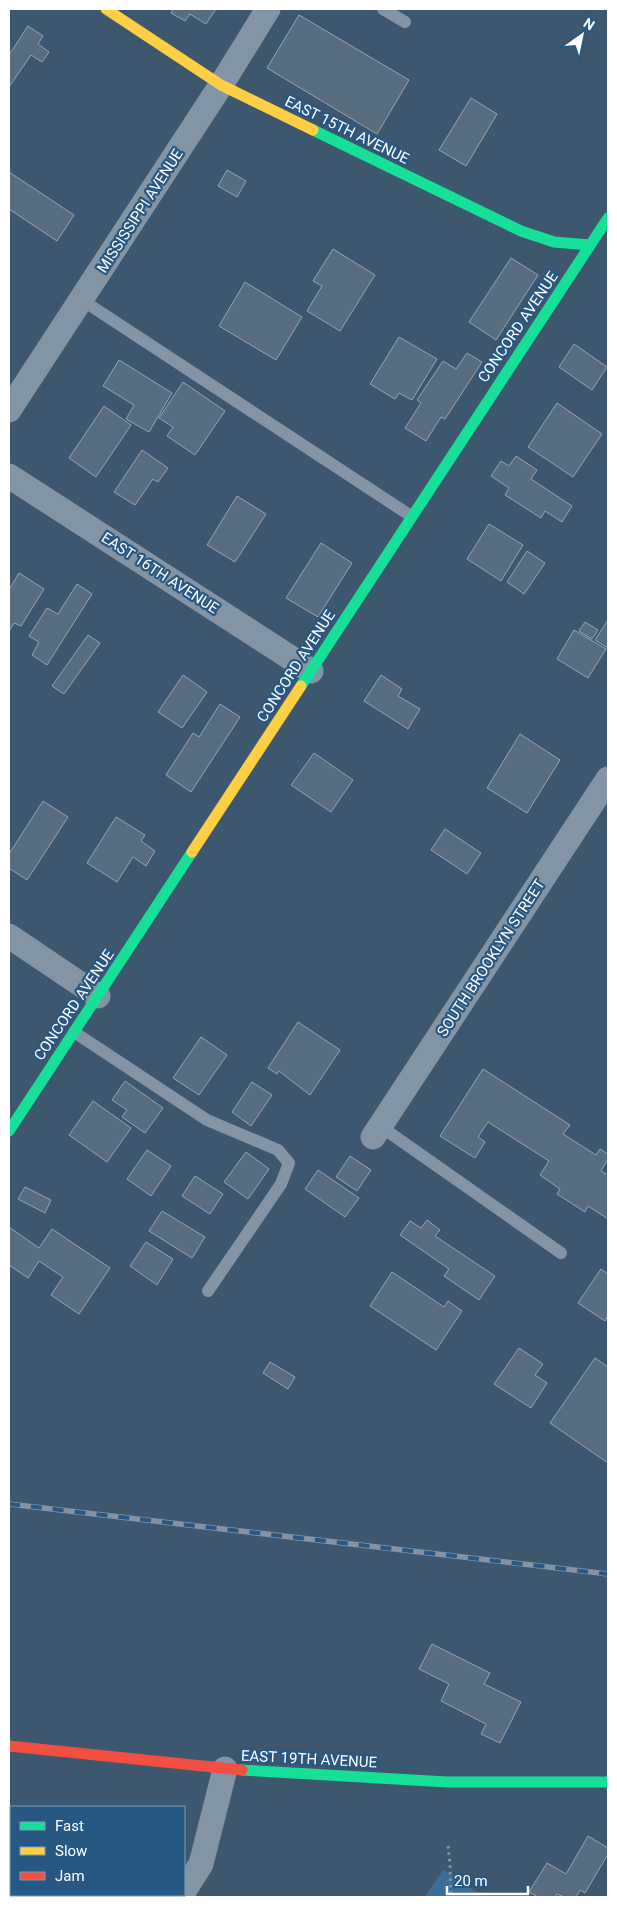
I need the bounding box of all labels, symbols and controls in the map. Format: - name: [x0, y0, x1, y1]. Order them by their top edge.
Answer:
- north arrow: [557, 10, 607, 60]
- text: N: [581, 15, 598, 34]
- street label: EAST 15TH AVENUE: [282, 92, 412, 168]
- street label: MISSISSIPPI AVENUE: [93, 145, 187, 276]
- street label: CONCORD AVENUE: [474, 268, 562, 386]
- street label: EAST 16TH AVENUE: [98, 528, 222, 618]
- street label: CONCORD AVENUE: [253, 606, 339, 725]
- street label: SOUTH BROOKLYN STREET: [433, 876, 549, 1040]
- street label: CONCORD AVENUE: [30, 946, 118, 1064]
- street label: EAST 19TH AVENUE: [241, 1746, 378, 1772]
- legend: [10, 1806, 185, 1896]
- text: Fast: [55, 1817, 84, 1835]
- text: Slow: [55, 1842, 87, 1860]
- scale bar: [447, 1864, 528, 1896]
- text: Jam: [55, 1867, 85, 1885]
- text: 20 m: [454, 1872, 488, 1890]

